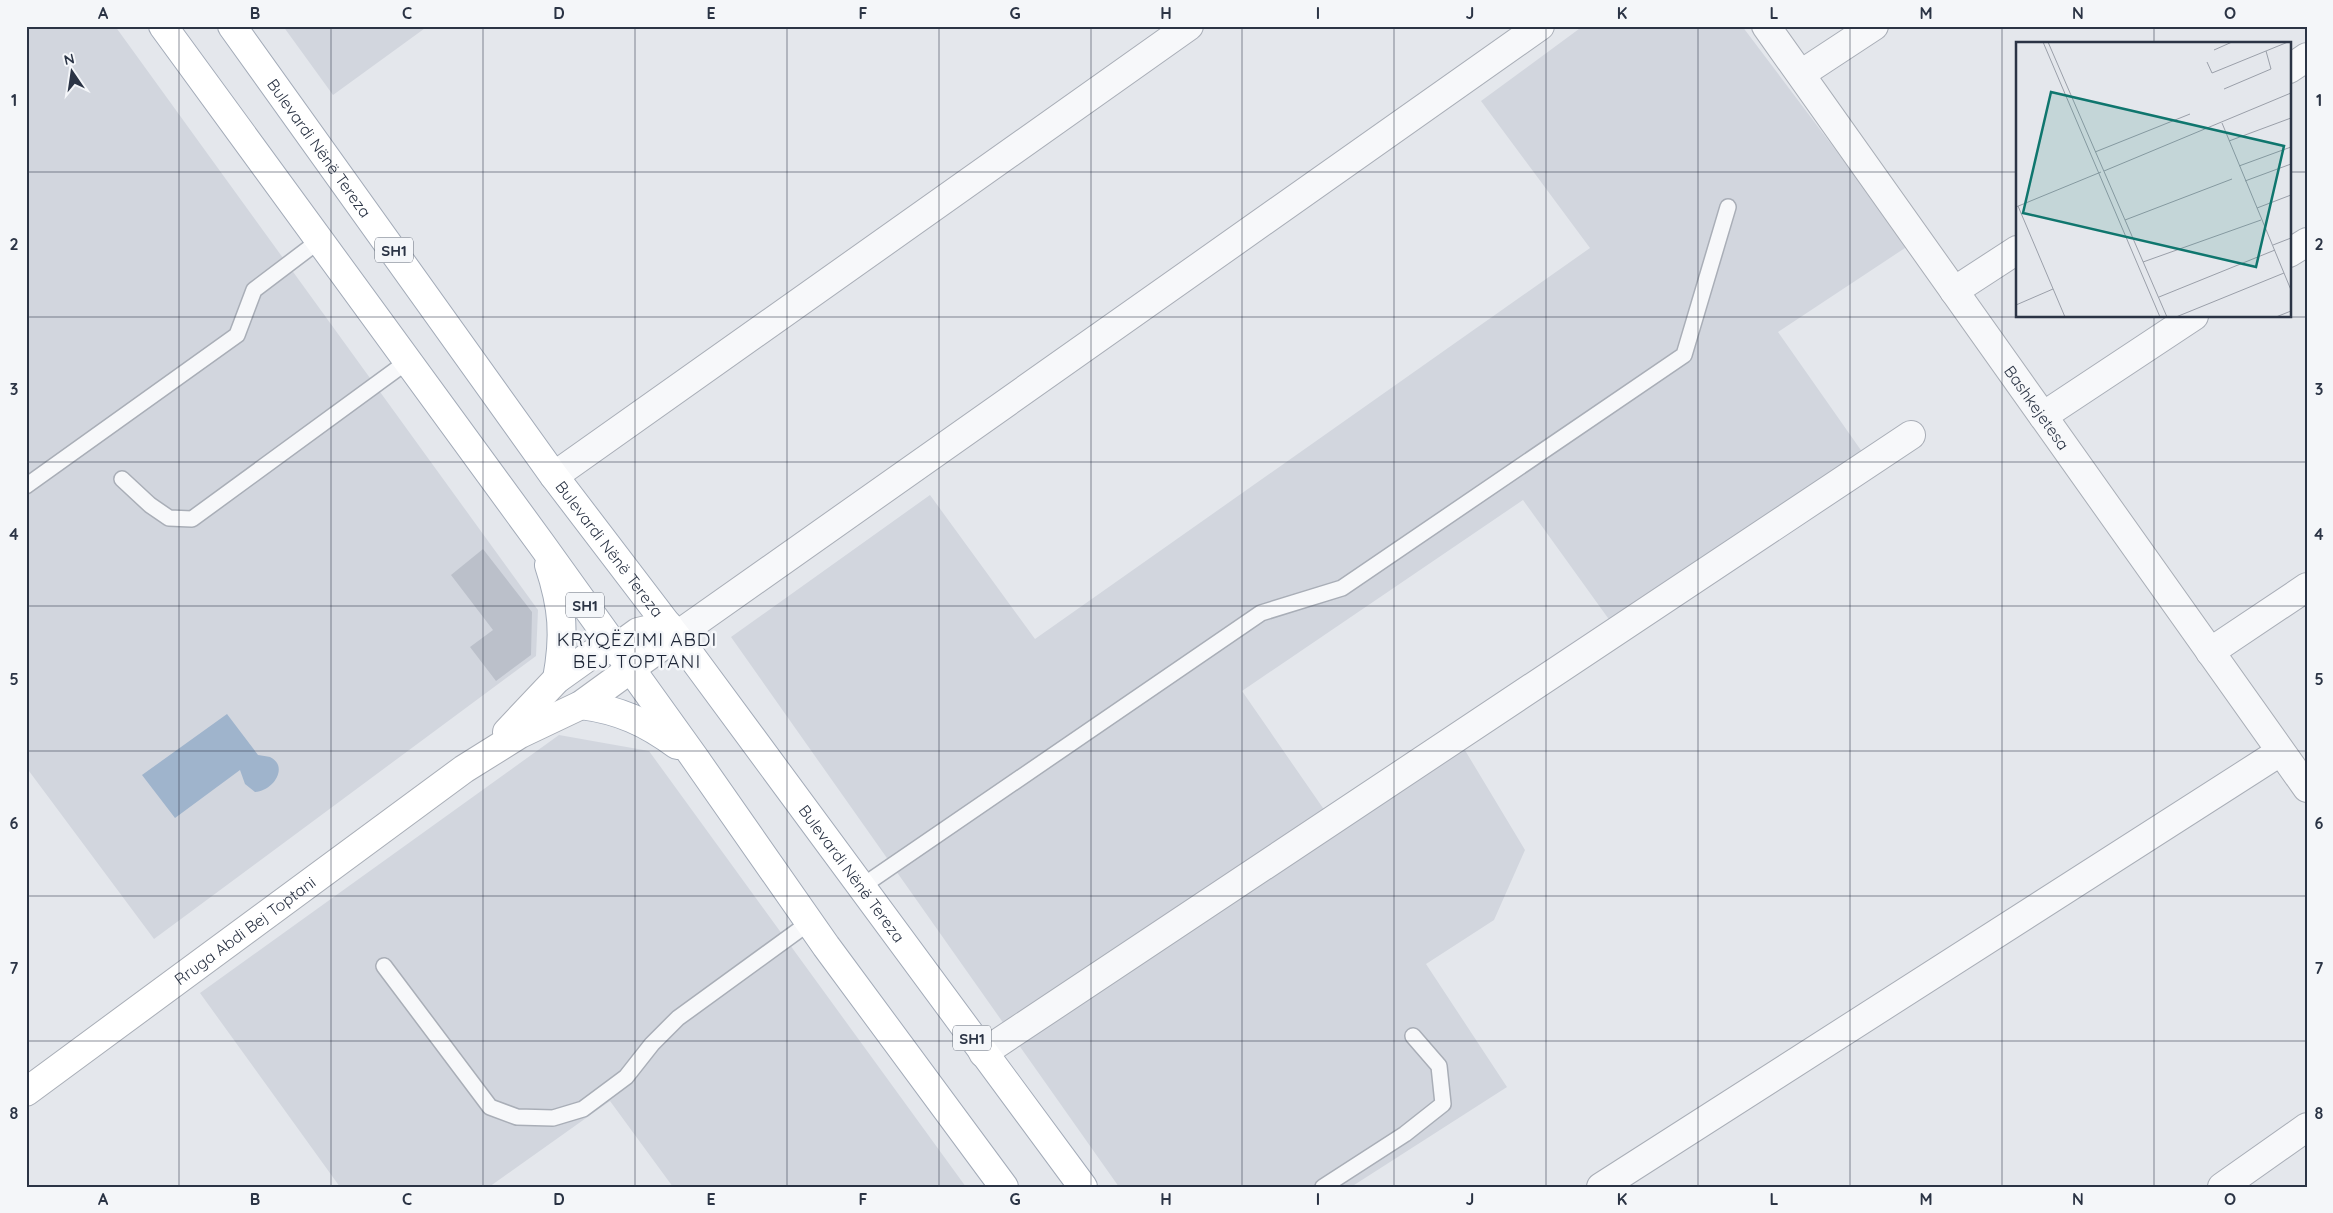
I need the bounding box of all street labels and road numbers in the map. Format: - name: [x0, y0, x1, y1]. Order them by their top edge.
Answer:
- street label: Bulevardi Nënë Tereza: [263, 75, 376, 221]
- road number: SH1: [375, 238, 413, 262]
- street label: Bashkejetesa: [2000, 361, 2074, 454]
- street label: Bulevardi Nënë Tereza: [551, 477, 668, 621]
- road number: SH1: [566, 592, 604, 618]
- street label: Bulevardi Nënë Tereza: [794, 801, 909, 946]
- street label: Rruga Abdi Bej Toptani: [170, 872, 319, 989]
- road number: SH1: [953, 1026, 991, 1050]

